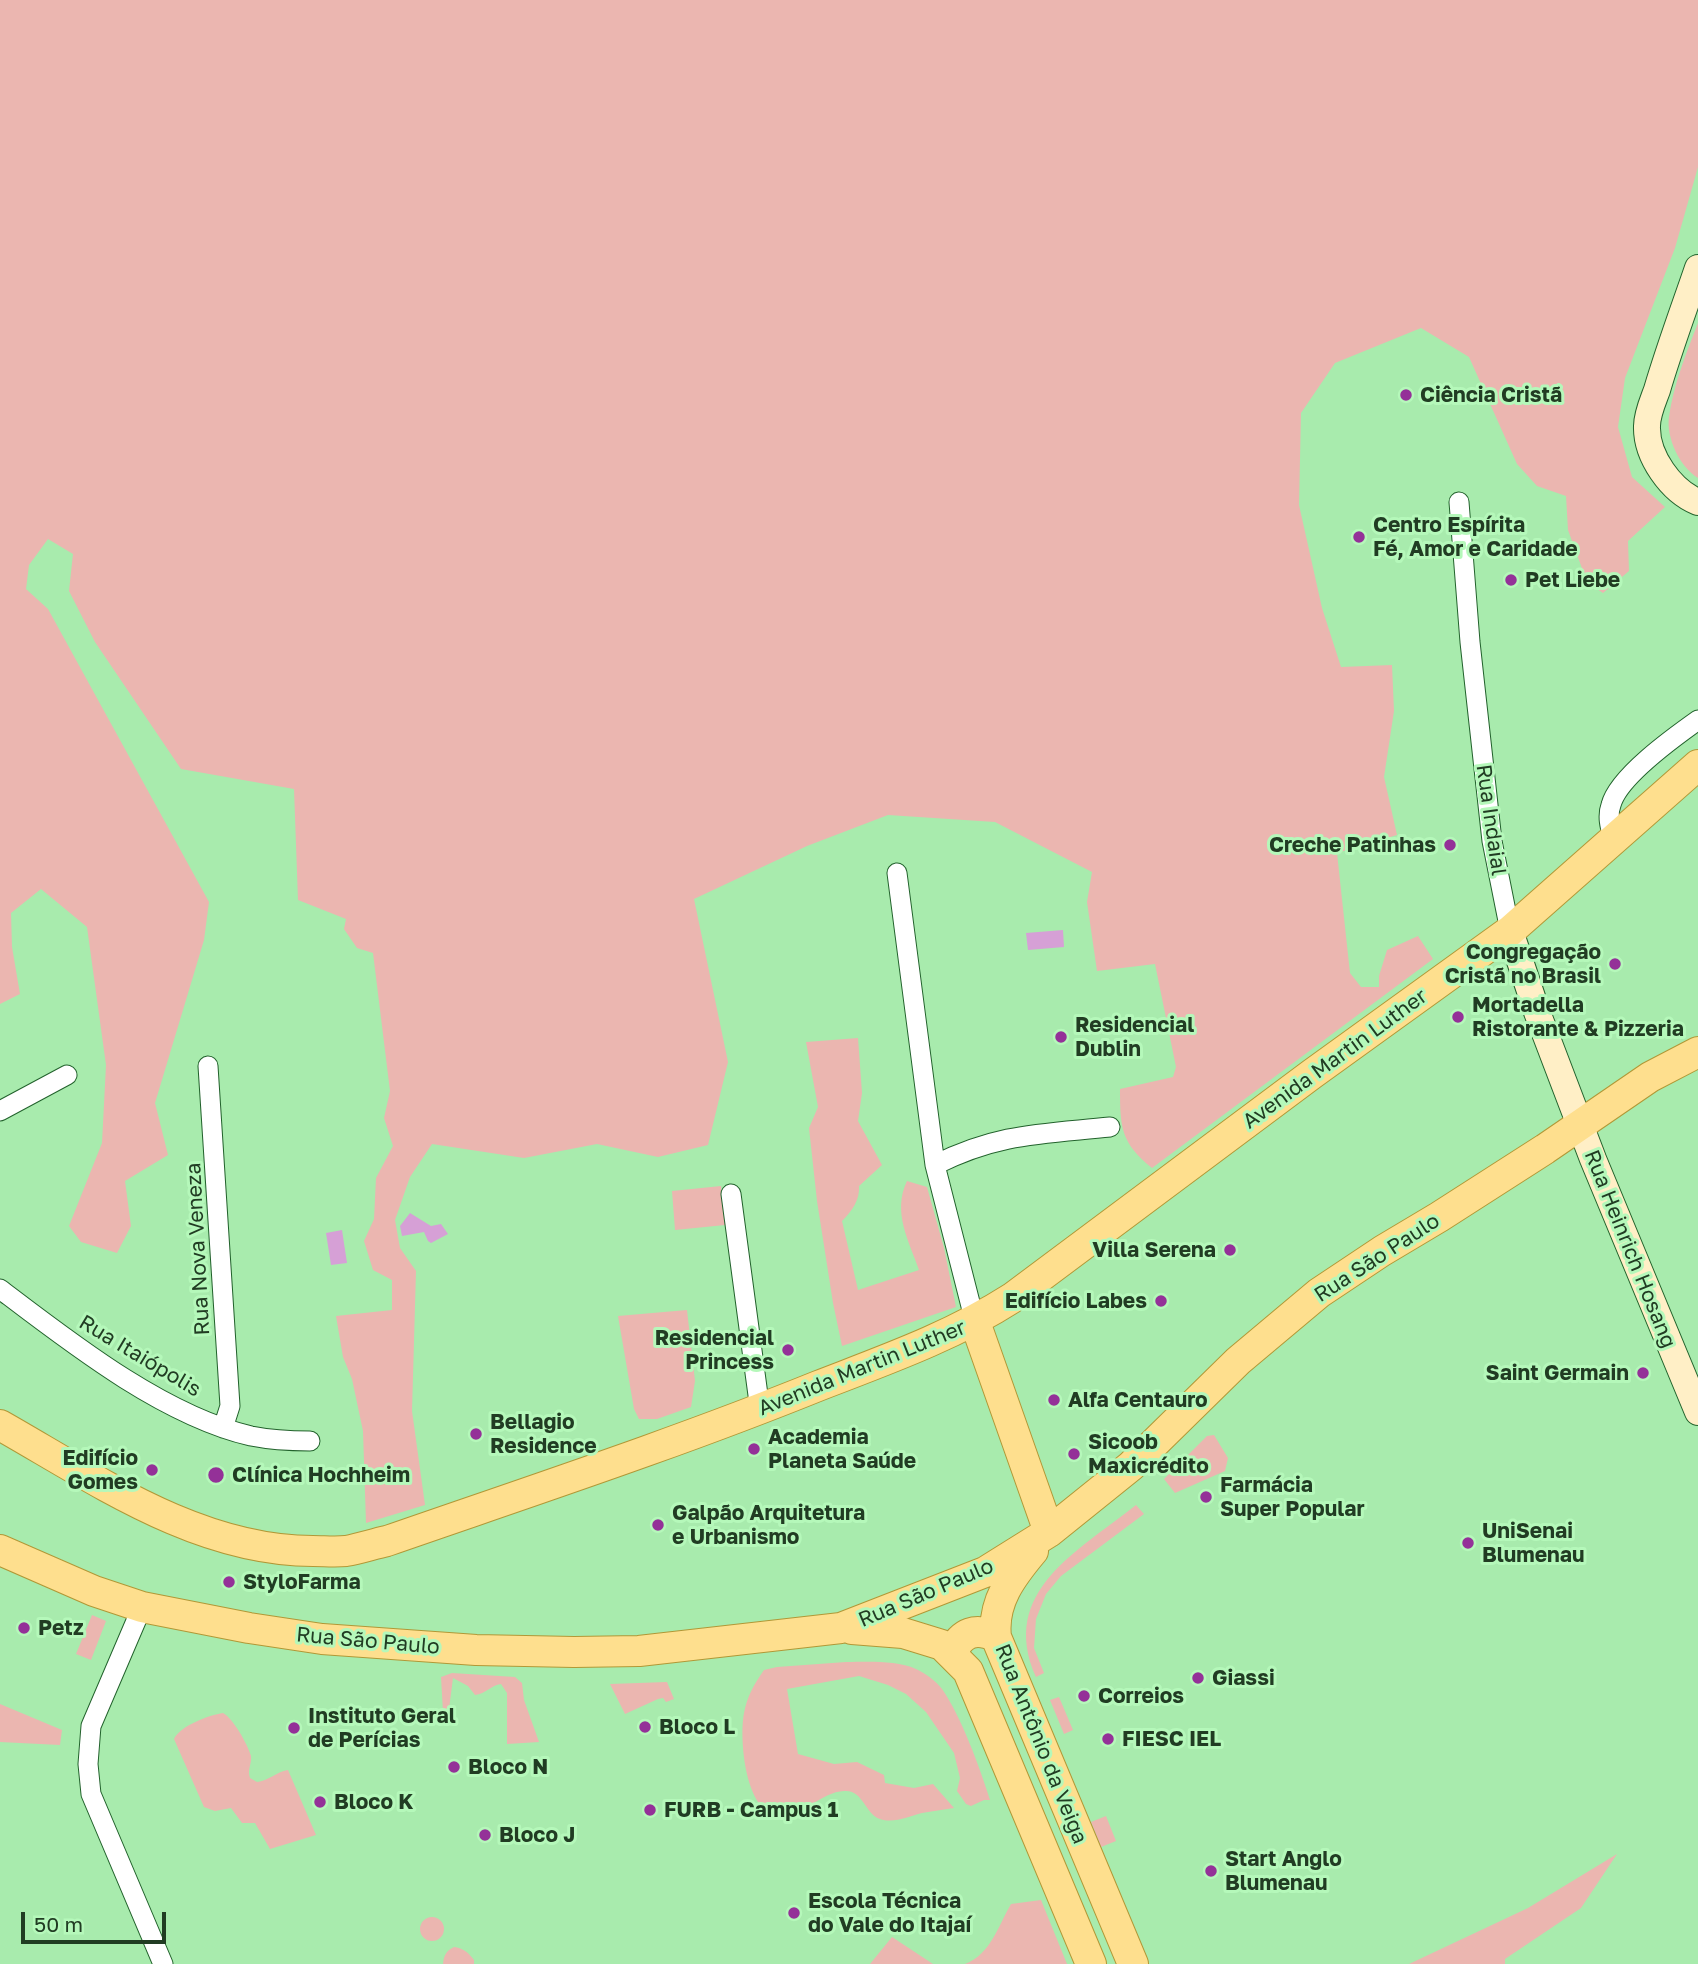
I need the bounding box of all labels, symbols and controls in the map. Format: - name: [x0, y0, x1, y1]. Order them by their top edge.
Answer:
- place label: Ciência Cristã: [1420, 382, 1562, 408]
- marker: Ciência Cristã: [1398, 387, 1414, 403]
- place label: Centro Espírita Fé, Amor e Caridade: [1373, 512, 1578, 562]
- marker: Centro Espírita Fé, Amor e Caridade: [1351, 529, 1367, 545]
- place label: Pet Liebe: [1525, 567, 1620, 593]
- marker: Pet Liebe: [1503, 572, 1519, 588]
- street label: Rua Indaial: [1471, 763, 1511, 877]
- place label: Creche Patinhas: [1269, 832, 1436, 858]
- marker: Creche Patinhas: [1442, 837, 1458, 853]
- place label: Congregação Cristã no Brasil: [1445, 939, 1601, 989]
- marker: Congregação Cristã no Brasil: [1607, 956, 1623, 972]
- street label: Avenida Martin Luther: [1238, 984, 1432, 1134]
- place label: Mortadella Ristorante & Pizzeria: [1472, 992, 1684, 1042]
- marker: Mortadella Ristorante & Pizzeria: [1450, 1009, 1466, 1025]
- place label: Residencial Dublin: [1075, 1012, 1194, 1062]
- marker: Residencial Dublin: [1053, 1029, 1069, 1045]
- street label: Rua Heinrich Hosang: [1579, 1146, 1681, 1352]
- street label: Rua Nova Veneza: [181, 1162, 215, 1336]
- street label: Rua São Paulo: [1310, 1208, 1444, 1308]
- place label: Villa Serena: [1092, 1237, 1216, 1263]
- marker: Villa Serena: [1222, 1242, 1238, 1258]
- place label: Edifício Labes: [1005, 1288, 1147, 1314]
- marker: Edifício Labes: [1153, 1293, 1169, 1309]
- street label: Rua Itaiópolis: [74, 1310, 206, 1402]
- street label: Avenida Martin Luther: [755, 1315, 969, 1421]
- place label: Residencial Princess: [655, 1325, 774, 1375]
- marker: Residencial Princess: [780, 1342, 796, 1358]
- place label: Saint Germain: [1486, 1360, 1629, 1386]
- marker: Saint Germain: [1635, 1365, 1651, 1381]
- place label: Alfa Centauro: [1068, 1387, 1208, 1413]
- marker: Alfa Centauro: [1046, 1392, 1062, 1408]
- place label: Bellagio Residence: [490, 1409, 597, 1459]
- place label: Academia Planeta Saúde: [768, 1424, 916, 1474]
- marker: Bellagio Residence: [468, 1426, 484, 1442]
- place label: Sicoob Maxicrédito: [1088, 1429, 1209, 1479]
- marker: Academia Planeta Saúde: [746, 1441, 762, 1457]
- place label: Edifício Gomes: [62, 1445, 138, 1495]
- marker: Sicoob Maxicrédito: [1066, 1446, 1082, 1462]
- marker: Edifício Gomes: [144, 1462, 160, 1478]
- place label: Clínica Hochheim: [232, 1462, 410, 1488]
- marker: Clínica Hochheim: [206, 1465, 226, 1485]
- place label: Farmácia Super Popular: [1220, 1472, 1365, 1522]
- marker: Farmácia Super Popular: [1198, 1489, 1214, 1505]
- place label: Galpão Arquitetura e Urbanismo: [672, 1500, 865, 1550]
- marker: Galpão Arquitetura e Urbanismo: [650, 1517, 666, 1533]
- place label: UniSenai Blumenau: [1482, 1518, 1584, 1568]
- marker: UniSenai Blumenau: [1460, 1535, 1476, 1551]
- street label: Rua São Paulo: [855, 1553, 997, 1633]
- place label: StyloFarma: [243, 1569, 361, 1595]
- marker: StyloFarma: [221, 1574, 237, 1590]
- place label: Petz: [38, 1615, 84, 1641]
- marker: Petz: [16, 1620, 32, 1636]
- street label: Rua São Paulo: [295, 1622, 441, 1660]
- street label: Rua Antônio da Veiga: [989, 1640, 1093, 1848]
- place label: Giassi: [1212, 1665, 1275, 1691]
- marker: Giassi: [1190, 1670, 1206, 1686]
- place label: Correios: [1098, 1683, 1184, 1709]
- marker: Correios: [1076, 1688, 1092, 1704]
- place label: Instituto Geral de Perícias: [308, 1703, 456, 1753]
- place label: Bloco L: [659, 1714, 735, 1740]
- marker: Bloco L: [637, 1719, 653, 1735]
- marker: Instituto Geral de Perícias: [286, 1720, 302, 1736]
- place label: FIESC IEL: [1122, 1726, 1221, 1752]
- marker: FIESC IEL: [1100, 1731, 1116, 1747]
- place label: Bloco N: [468, 1754, 548, 1780]
- marker: Bloco N: [446, 1759, 462, 1775]
- place label: Bloco K: [334, 1789, 413, 1815]
- marker: Bloco K: [312, 1794, 328, 1810]
- place label: FURB - Campus 1: [664, 1797, 838, 1823]
- marker: FURB - Campus 1: [642, 1802, 658, 1818]
- place label: Bloco J: [499, 1822, 575, 1848]
- marker: Bloco J: [477, 1827, 493, 1843]
- place label: Start Anglo Blumenau: [1225, 1846, 1342, 1896]
- marker: Start Anglo Blumenau: [1203, 1863, 1219, 1879]
- place label: Escola Técnica do Vale do Itajaí: [808, 1888, 971, 1938]
- scale bar: [24, 1898, 170, 1942]
- marker: Escola Técnica do Vale do Itajaí: [786, 1905, 802, 1921]
- text: 50 m: [34, 1911, 83, 1937]

